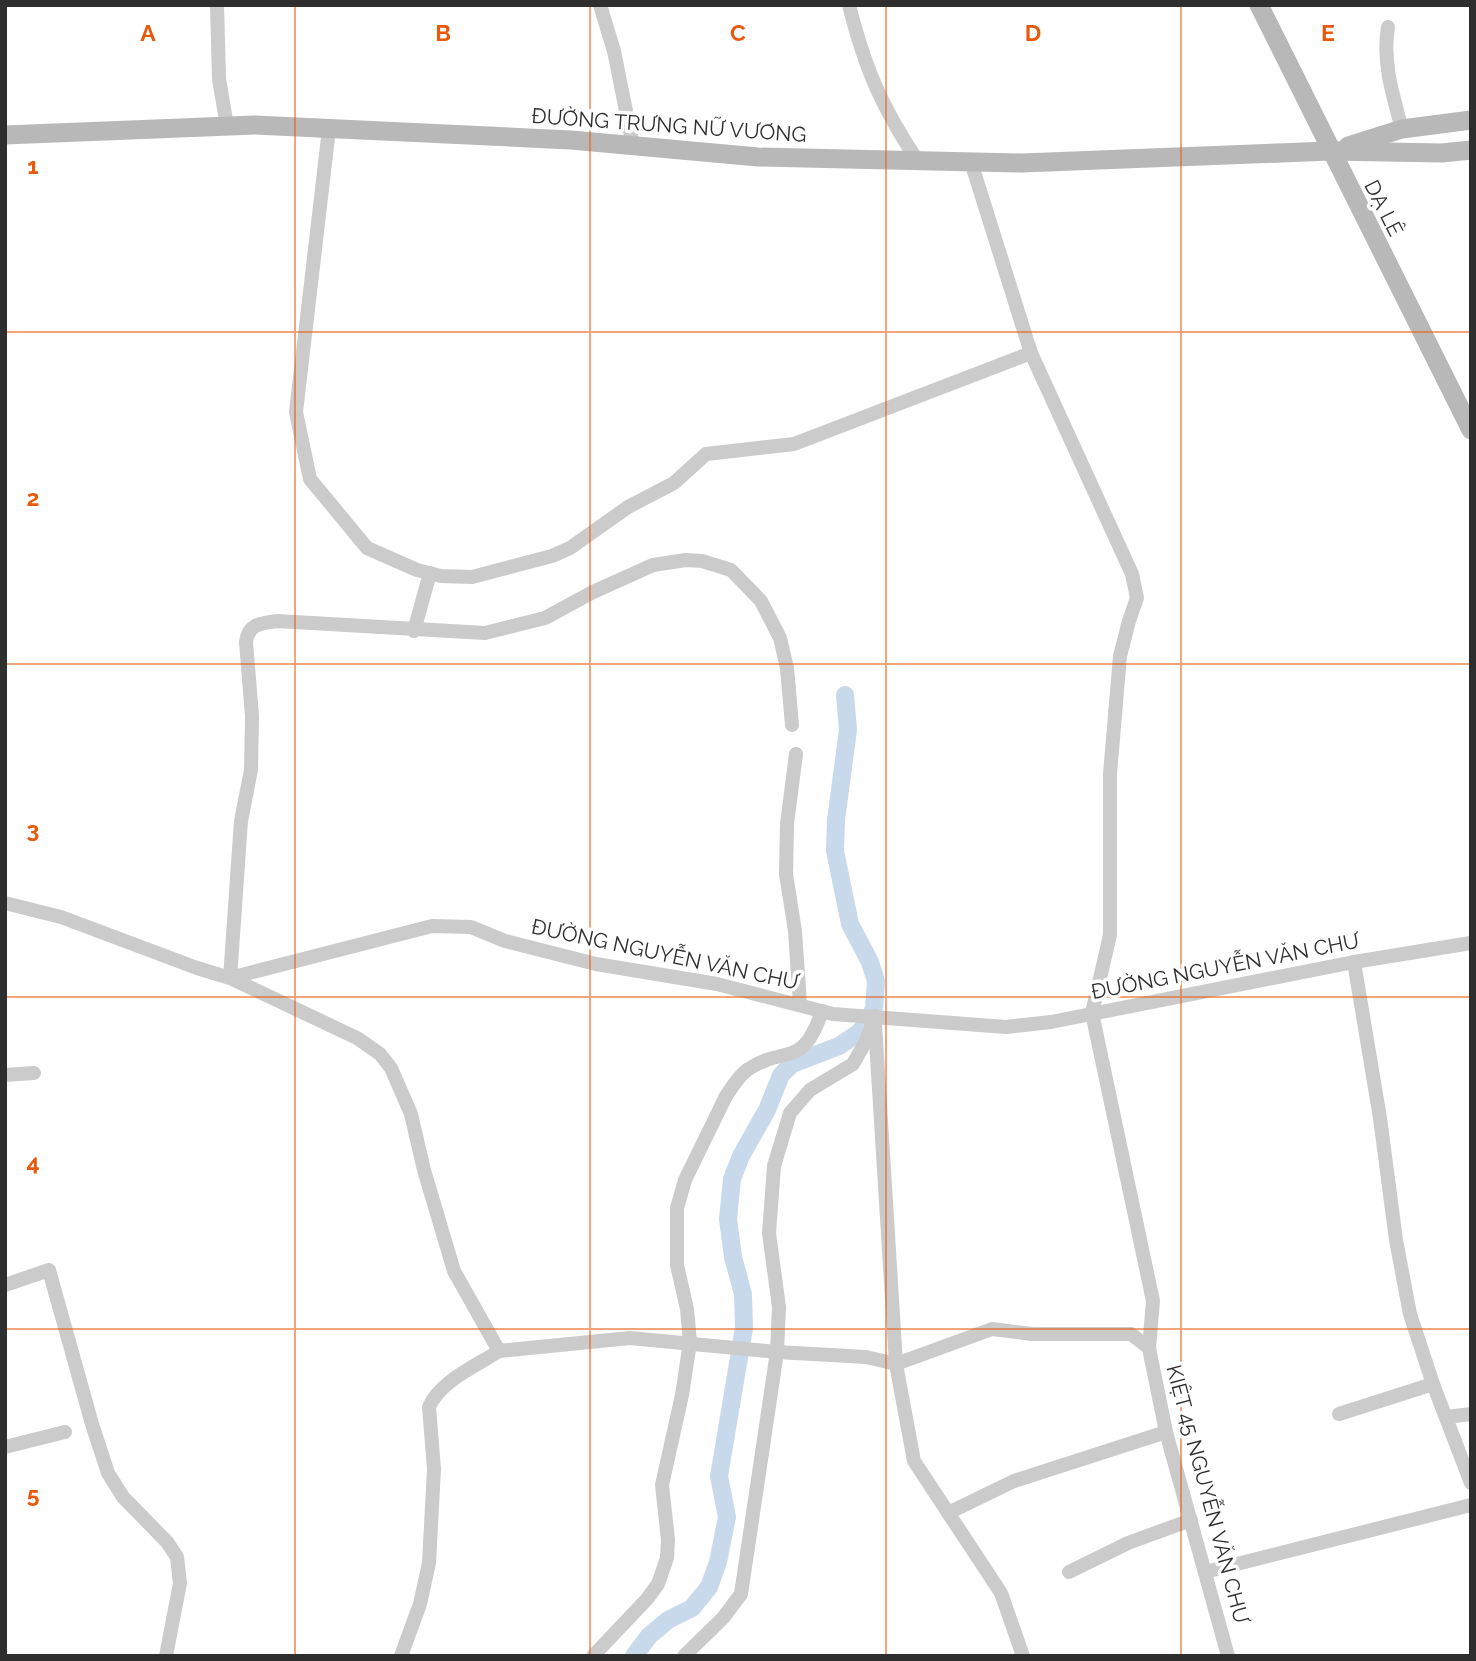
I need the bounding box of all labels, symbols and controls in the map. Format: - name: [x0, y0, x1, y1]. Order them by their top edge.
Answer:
- text: A: [140, 19, 156, 46]
- text: B: [435, 19, 451, 46]
- text: C: [730, 19, 746, 46]
- text: D: [1025, 19, 1041, 46]
- text: E: [1321, 19, 1335, 46]
- street label: ĐƯỜNG TRƯNG NỮ VƯƠNG: [531, 103, 807, 147]
- text: 1: [27, 152, 39, 179]
- street label: DẠ LÊ: [1359, 176, 1409, 240]
- text: 2: [27, 484, 39, 511]
- text: 3: [27, 816, 39, 843]
- street label: ĐƯỜNG NGUYỄN VĂN CHƯ: [529, 912, 802, 995]
- street label: ĐƯỜNG NGUYỄN VĂN CHƯ: [1089, 927, 1362, 1004]
- text: 4: [26, 1149, 40, 1176]
- street label: KIỆT 45 NGUYỄN VĂN CHƯ: [1161, 1362, 1256, 1627]
- text: 5: [27, 1481, 40, 1508]

